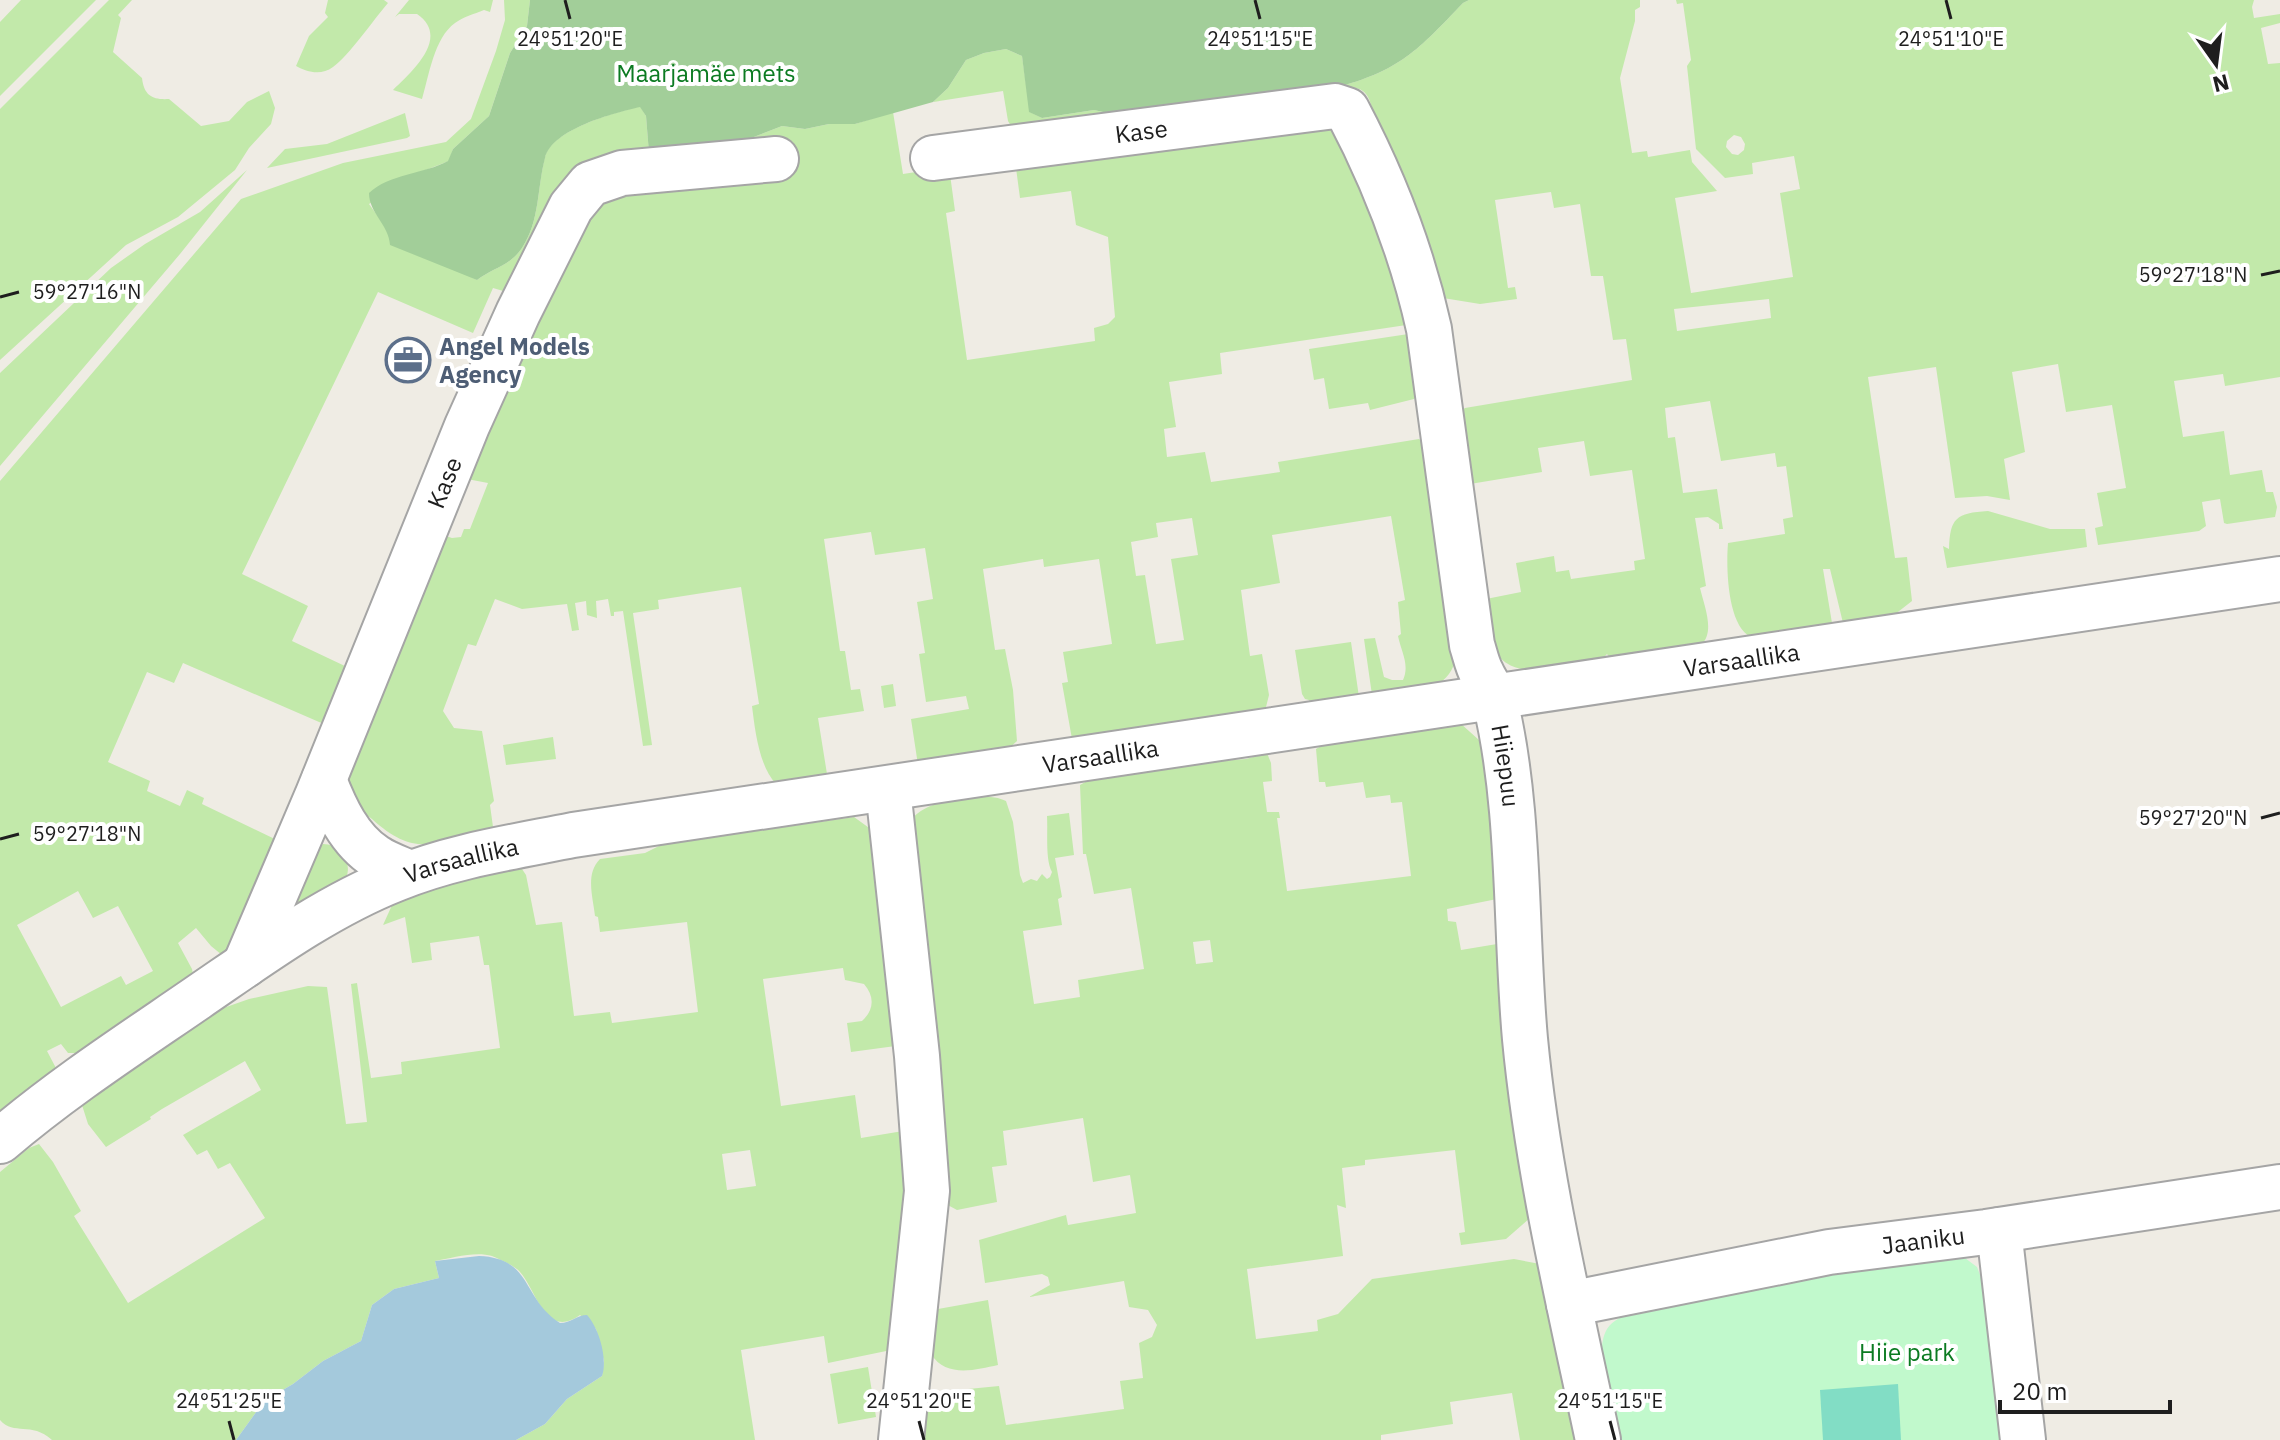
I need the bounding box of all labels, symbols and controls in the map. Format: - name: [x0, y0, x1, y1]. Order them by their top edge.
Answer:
- north arrow: [2176, 24, 2256, 104]
- text: 24°51'20"E: [517, 25, 623, 52]
- text: 24°51'15"E: [1207, 25, 1313, 52]
- text: 24°51'10"E: [1898, 25, 2004, 52]
- park label: Maarjamäe mets: [616, 57, 796, 89]
- text: N: [2210, 68, 2232, 100]
- street label: Kase: [1113, 112, 1169, 150]
- text: 59°27'18"N: [2139, 261, 2247, 288]
- text: 59°27'16"N: [33, 278, 141, 305]
- place label: Angel Models Agency: [439, 330, 590, 390]
- office icon: Angel Models Agency: [384, 336, 432, 384]
- street label: Kase: [419, 452, 469, 513]
- street label: Varsaallika: [1681, 635, 1802, 684]
- street label: Hiiepuu: [1484, 722, 1528, 809]
- street label: Varsaallika: [1040, 731, 1161, 780]
- text: 59°27'20"N: [2139, 804, 2247, 831]
- text: 59°27'18"N: [33, 820, 141, 847]
- street label: Varsaallika: [399, 830, 521, 891]
- street label: Jaaniku: [1880, 1219, 1967, 1261]
- park label: Hiie park: [1859, 1336, 1955, 1368]
- scale bar: [2000, 1364, 2170, 1414]
- text: 20 m: [2012, 1375, 2067, 1407]
- text: 24°51'25"E: [176, 1387, 282, 1414]
- text: 24°51'20"E: [866, 1387, 972, 1414]
- text: 24°51'15"E: [1557, 1387, 1663, 1414]

